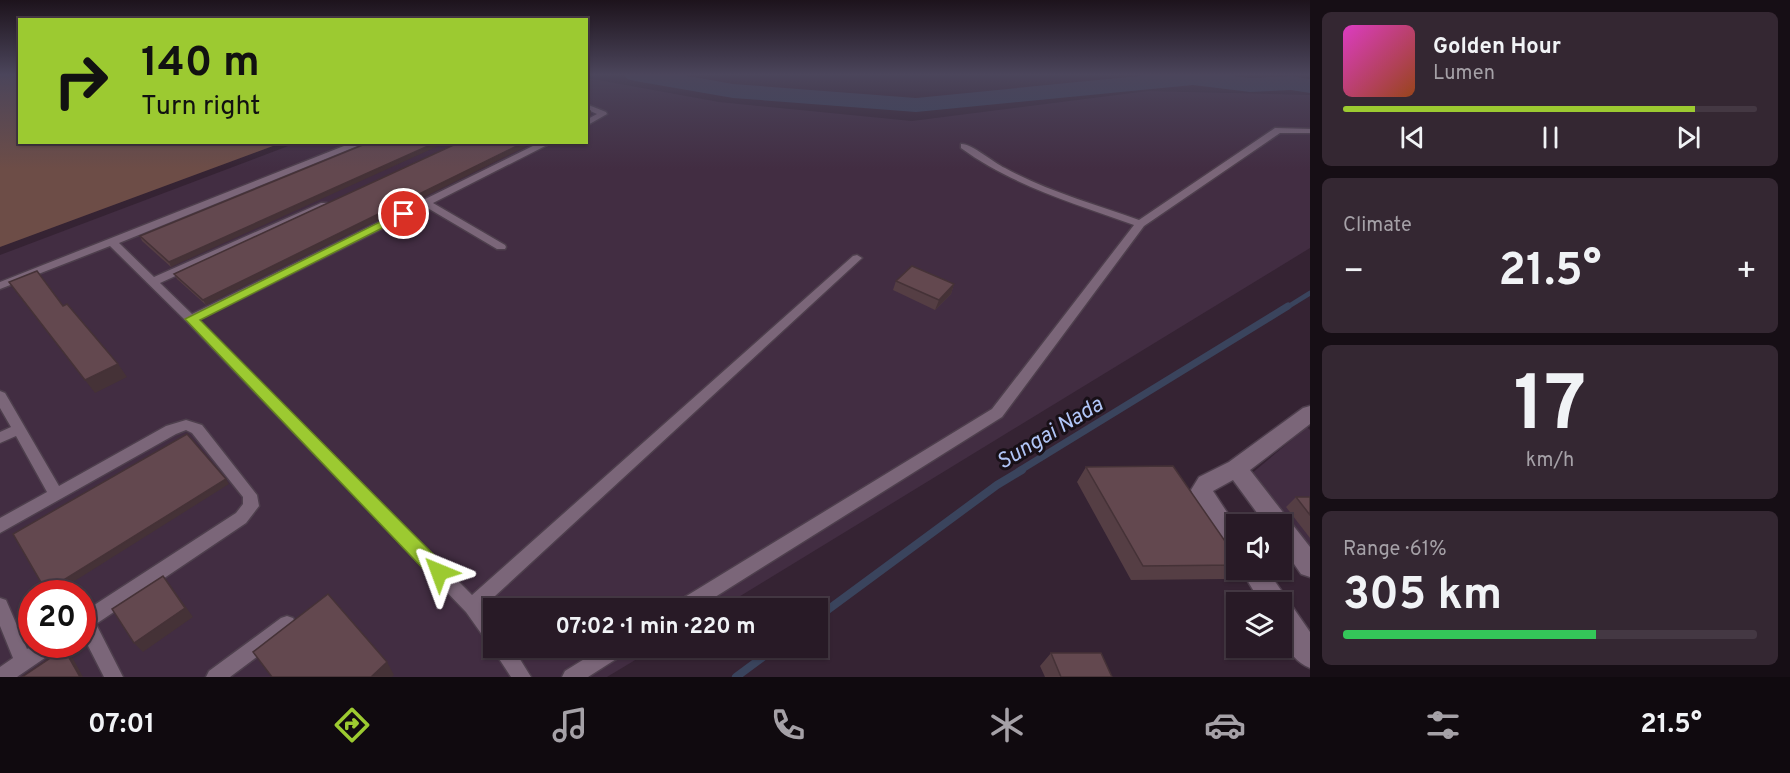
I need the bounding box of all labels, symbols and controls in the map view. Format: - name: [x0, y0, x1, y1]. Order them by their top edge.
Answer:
- text: Golden Hour: [1433, 34, 1561, 61]
- text: 140 m: [141, 38, 260, 91]
- icon: right: [42, 42, 120, 120]
- text: Lumen: [1433, 61, 1495, 87]
- text: Turn right: [141, 90, 260, 124]
- icon: previous: [1396, 121, 1429, 154]
- icon: pause: [1534, 121, 1567, 154]
- icon: next: [1672, 121, 1705, 154]
- pin: [378, 188, 429, 239]
- icon: arrive: [387, 197, 420, 230]
- text: Climate: [1343, 213, 1412, 239]
- text: 21.5°: [1499, 244, 1601, 301]
- text: −: [1343, 252, 1364, 294]
- text: +: [1736, 252, 1757, 294]
- text: 17: [1514, 359, 1586, 458]
- water label: Sungai Nada: [992, 391, 1109, 476]
- text: km/h: [1526, 448, 1574, 474]
- map controls: [1226, 514, 1292, 658]
- button: sound: [1226, 514, 1292, 580]
- text: Range · 61%: [1343, 537, 1447, 563]
- position arrow: [407, 540, 471, 604]
- text: 305 km: [1343, 568, 1502, 625]
- speed limit sign: 20: [18, 580, 96, 658]
- button: layers: [1226, 592, 1292, 658]
- text: 07:02 · 1 min · 220 m: [555, 614, 756, 641]
- icon: directions: [331, 704, 373, 746]
- icon: music: [549, 704, 591, 746]
- icon: phone: [767, 704, 809, 746]
- icon: climate: [986, 704, 1028, 746]
- icon: car: [1204, 704, 1246, 746]
- icon: filters: [1422, 704, 1464, 746]
- text: 07:01: [88, 708, 155, 742]
- text: 21.5°: [1640, 708, 1702, 742]

